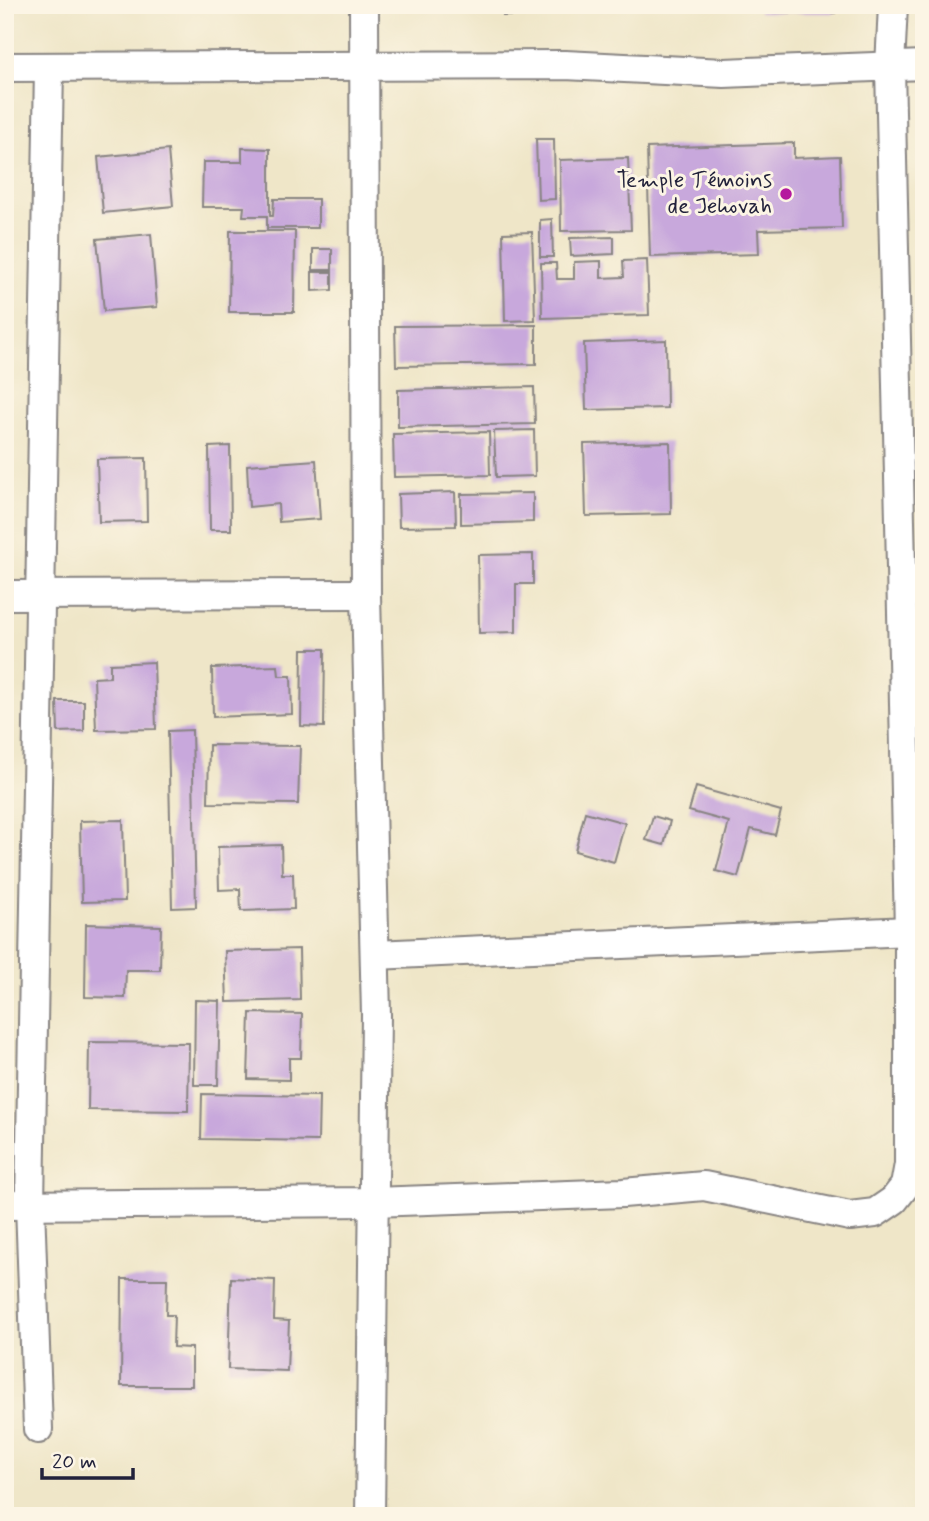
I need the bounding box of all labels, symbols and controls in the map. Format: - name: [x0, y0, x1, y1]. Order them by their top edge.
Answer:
- place label: Temple Témoins de Jehovah: [616, 166, 772, 222]
- marker: Temple Témoins de Jehovah: [778, 186, 794, 202]
- scale bar: [42, 1437, 133, 1481]
- text: 20 m: [52, 1448, 97, 1476]

